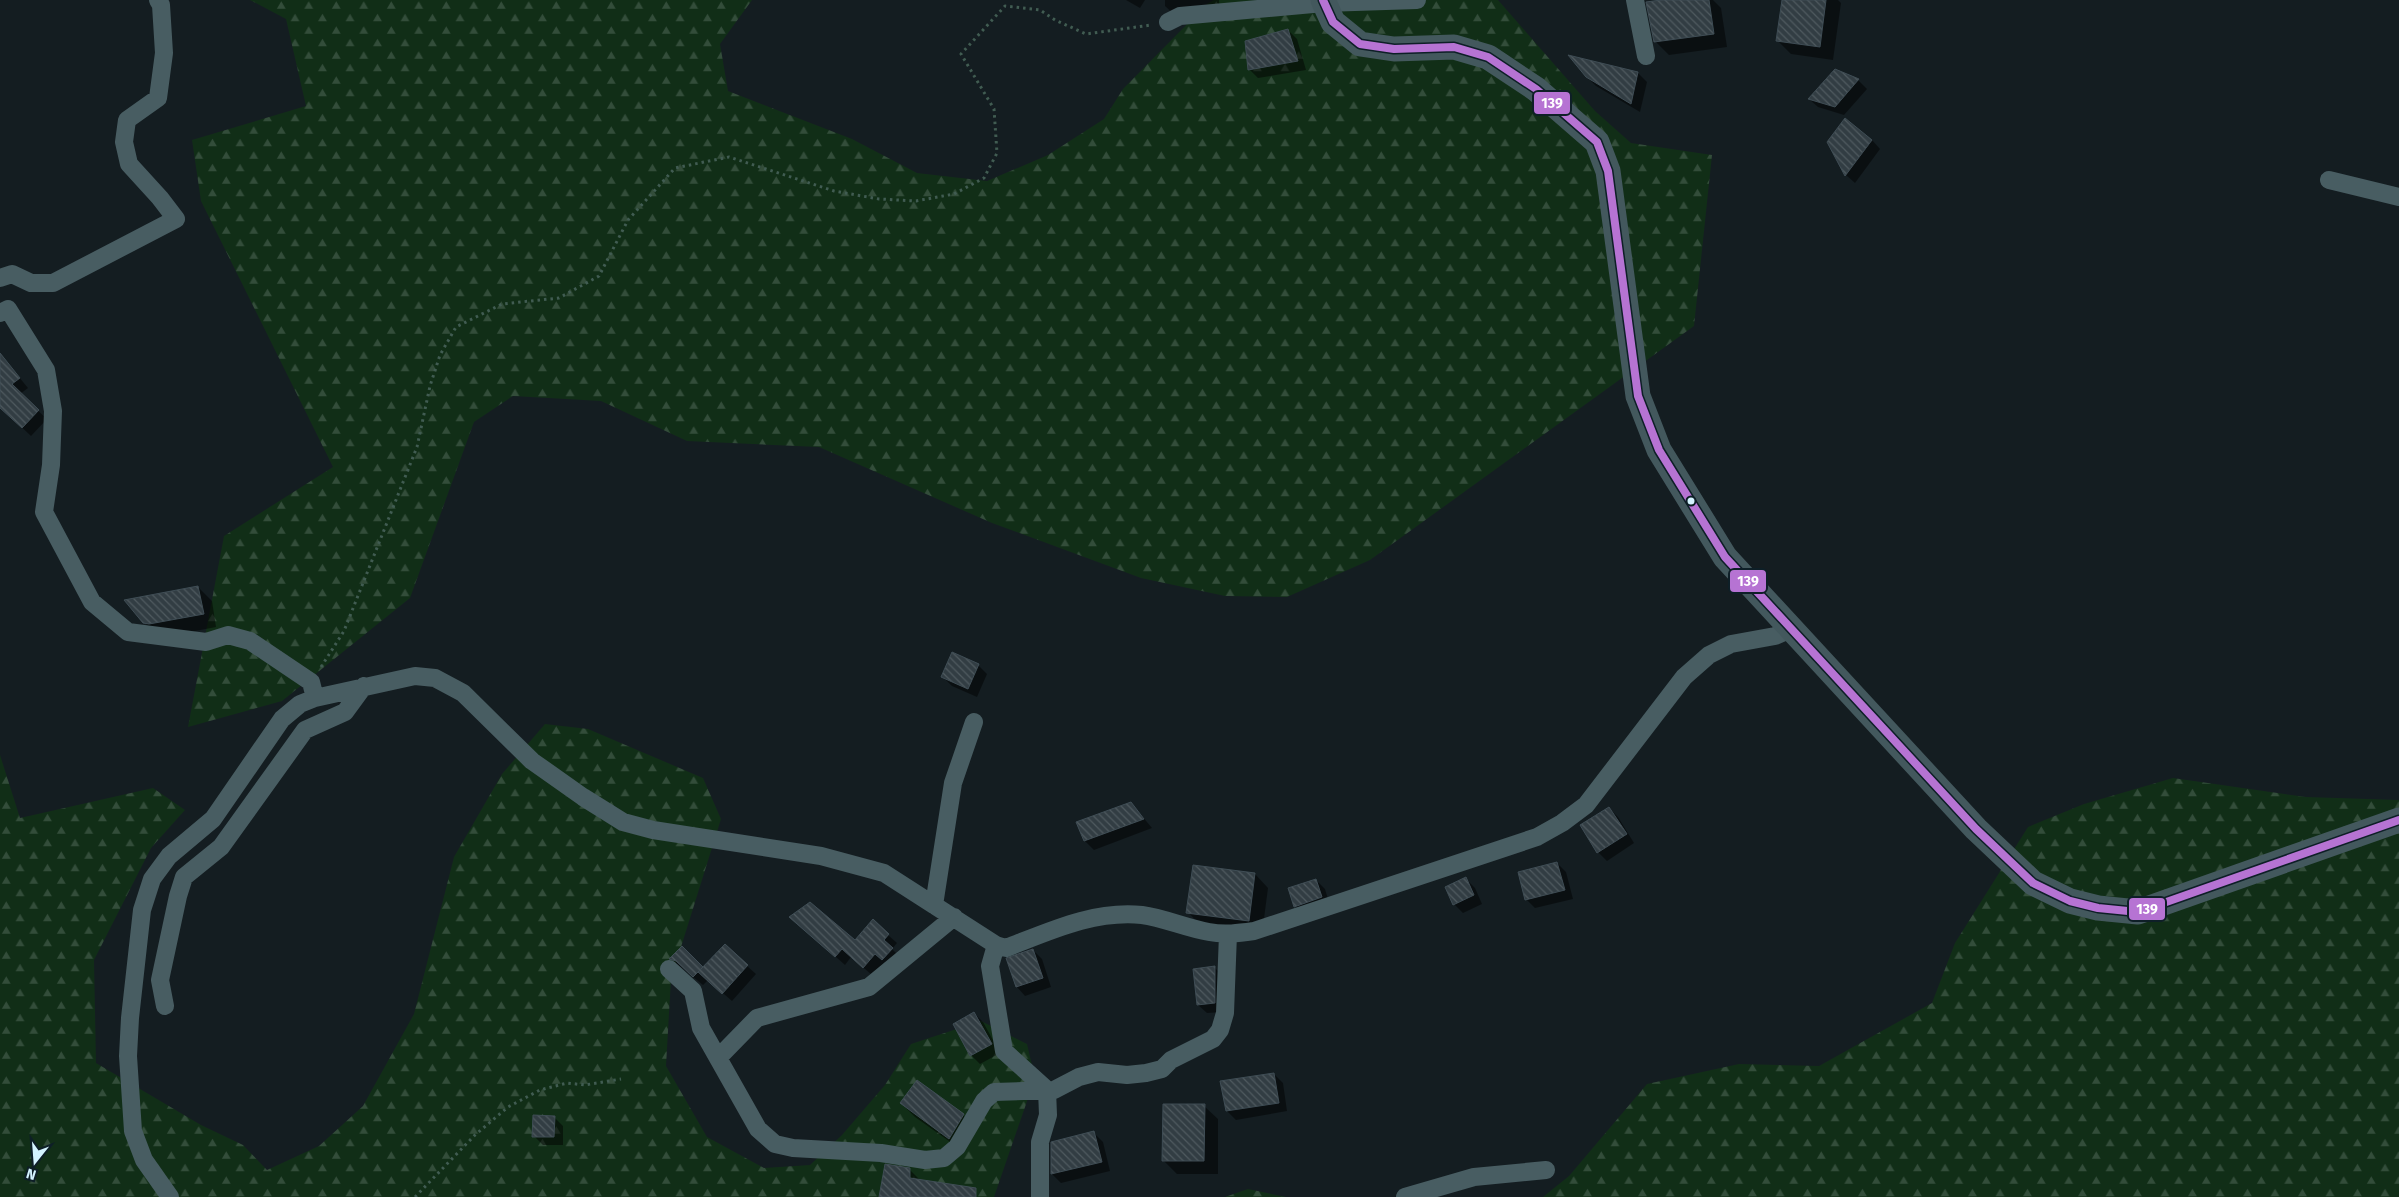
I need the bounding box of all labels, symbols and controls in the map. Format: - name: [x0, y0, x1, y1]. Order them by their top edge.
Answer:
- line badge: 139: [1533, 91, 1571, 115]
- text: 139: [1541, 95, 1563, 112]
- unlabelled marker: [1686, 496, 1696, 506]
- line badge: 139: [1729, 569, 1767, 593]
- text: 139: [1737, 573, 1759, 590]
- line badge: 139: [2128, 897, 2166, 921]
- text: 139: [2136, 901, 2158, 918]
- north arrow: [10, 1137, 60, 1187]
- text: N: [24, 1164, 38, 1183]

